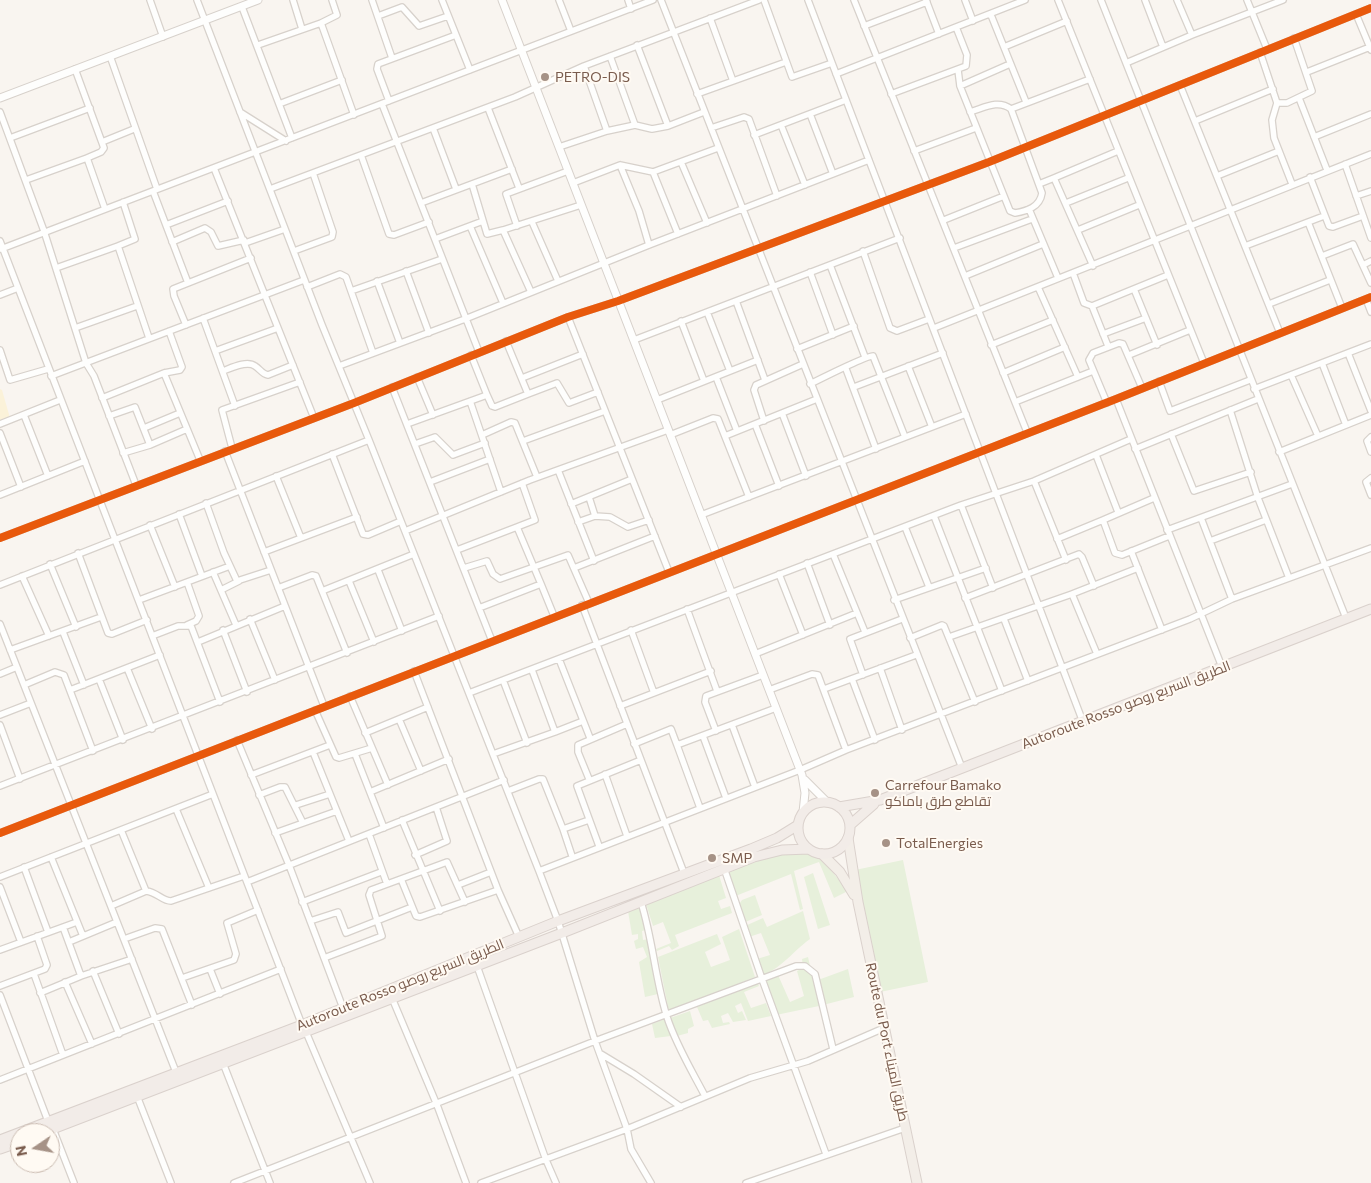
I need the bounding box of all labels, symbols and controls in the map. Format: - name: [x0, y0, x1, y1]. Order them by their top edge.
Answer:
- place label: PETRO-DIS: [555, 69, 630, 85]
- marker: PETRO-DIS: [539, 71, 551, 83]
- street label: Autoroute Rosso الطريق السريع روصو: [1019, 657, 1233, 753]
- place label: Carrefour Bamako تقاطع طرق باماكو: [885, 777, 1001, 810]
- marker: Carrefour Bamako تقاطع طرق باماكو: [869, 787, 881, 799]
- place label: TotalEnergies: [896, 835, 983, 851]
- marker: TotalEnergies: [880, 837, 892, 849]
- place label: SMP: [722, 850, 752, 866]
- marker: SMP: [706, 852, 718, 864]
- street label: Autoroute Rosso الطريق السريع روصو: [294, 935, 506, 1035]
- street label: Route du Port طريق الميناء: [862, 961, 912, 1123]
- north arrow: [10, 1123, 60, 1173]
- text: N: [11, 1144, 30, 1158]

